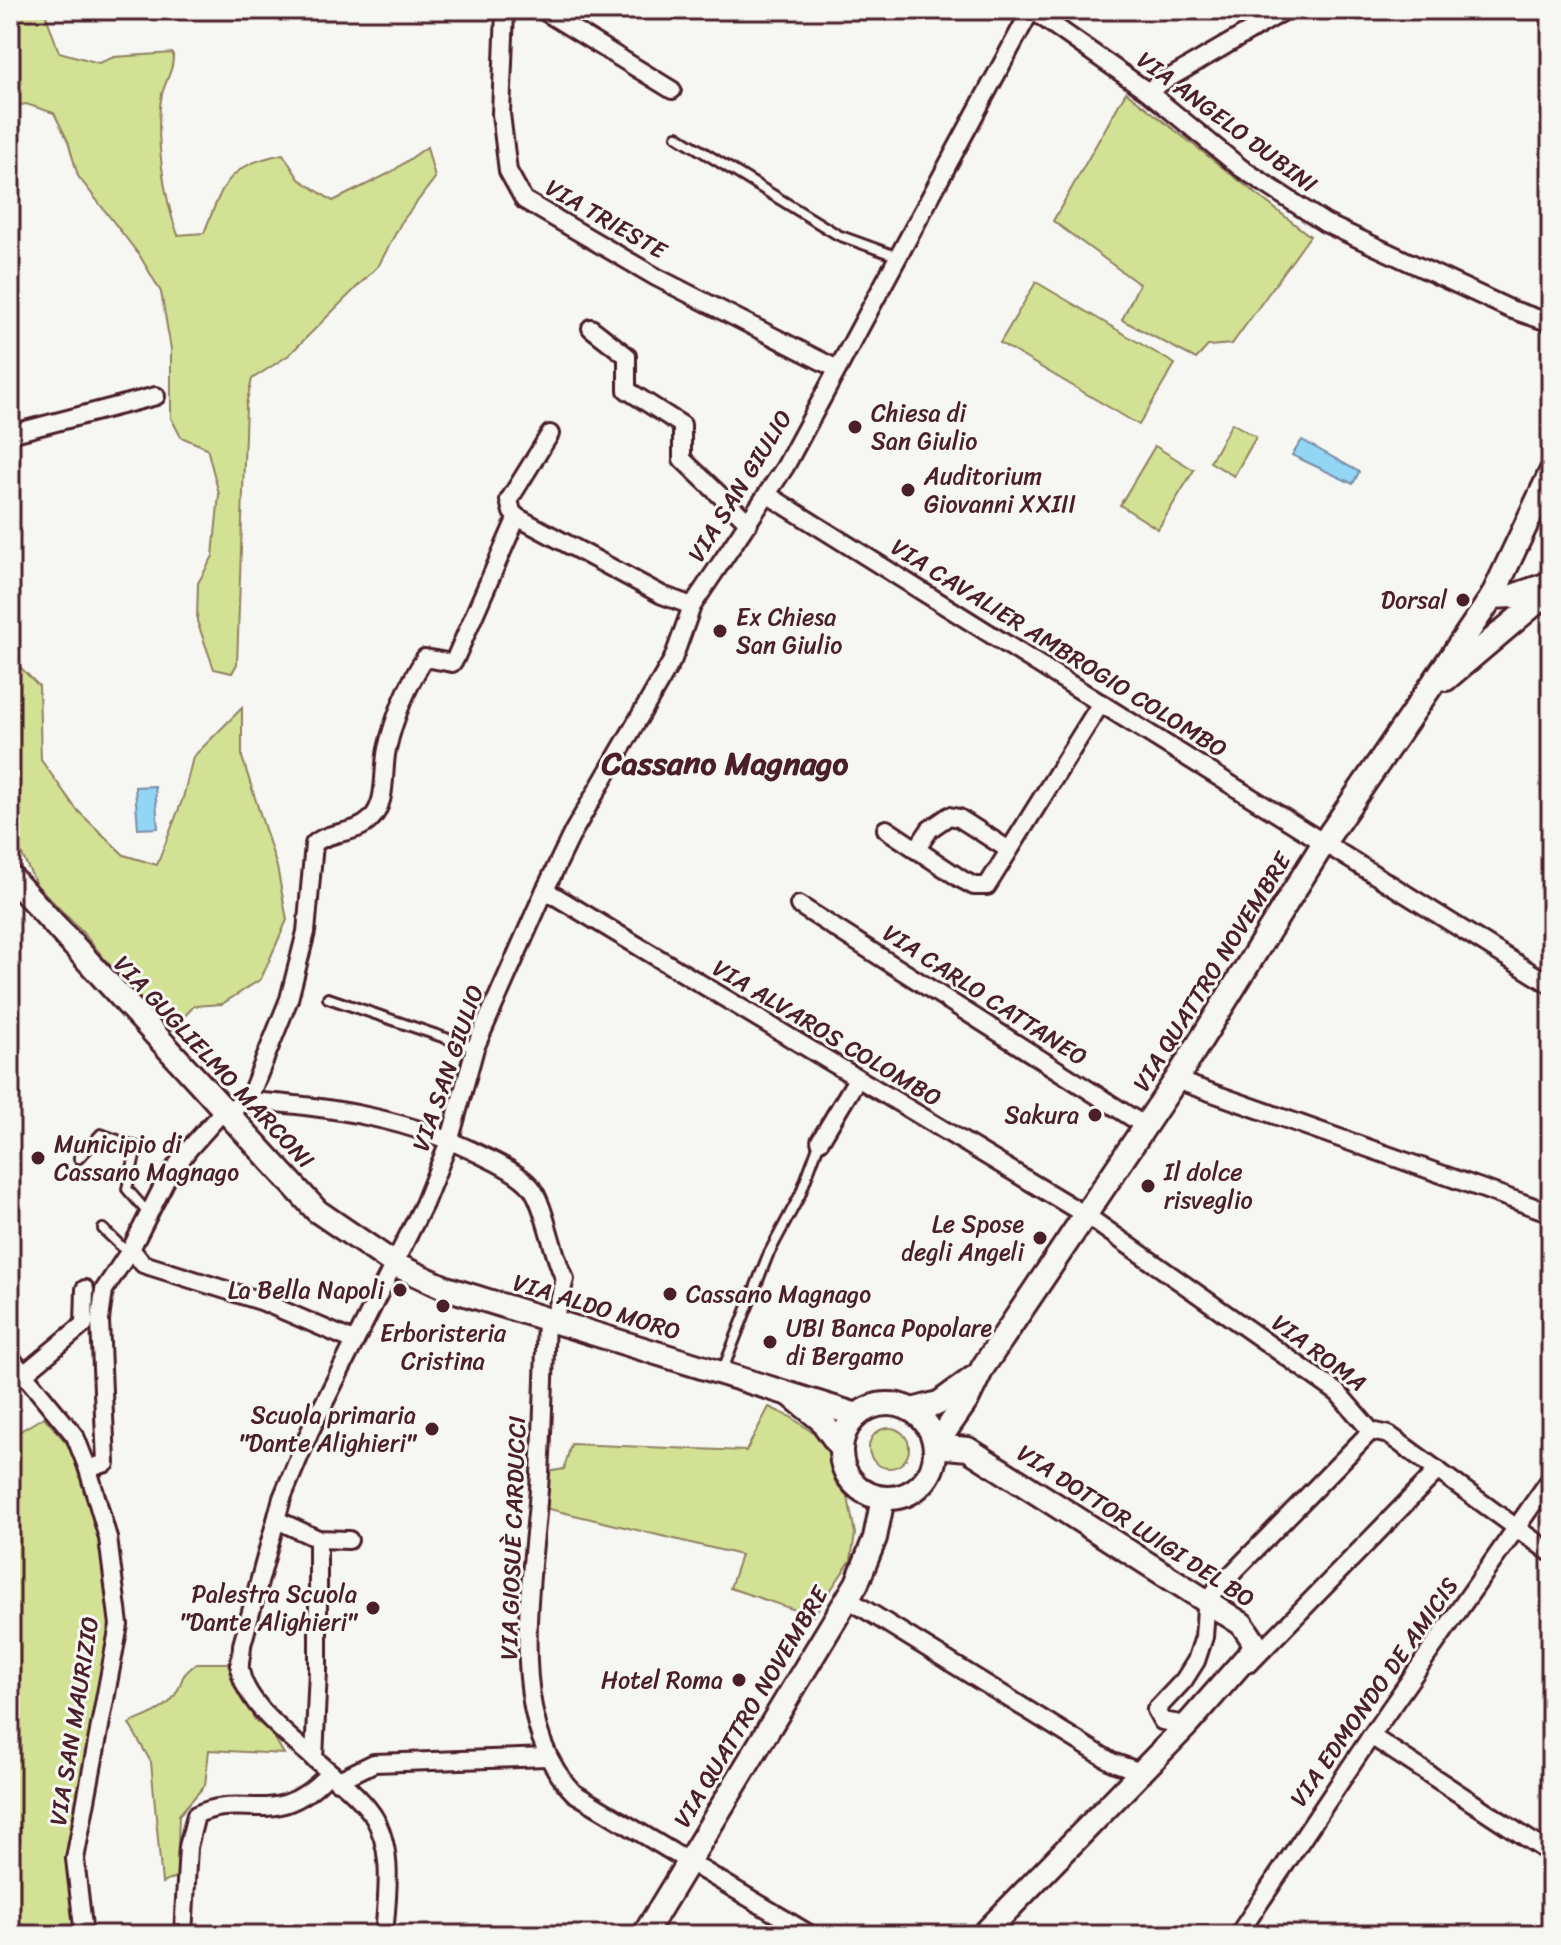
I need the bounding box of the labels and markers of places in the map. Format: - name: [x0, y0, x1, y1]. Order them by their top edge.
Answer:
- place label: Chiesa di San Giulio: [871, 392, 977, 462]
- marker: Chiesa di San Giulio: [846, 418, 864, 436]
- place label: Auditorium Giovanni XXIII: [923, 455, 1076, 525]
- marker: Auditorium Giovanni XXIII: [899, 481, 917, 499]
- place label: Dorsal: [1381, 579, 1448, 621]
- marker: Dorsal: [1454, 591, 1472, 609]
- place label: Ex Chiesa San Giulio: [736, 596, 842, 666]
- marker: Ex Chiesa San Giulio: [711, 622, 729, 640]
- place label: Sakura: [1004, 1094, 1079, 1136]
- marker: Sakura: [1086, 1106, 1104, 1124]
- place label: Municipio di Cassano Magnago: [54, 1123, 239, 1193]
- marker: Municipio di Cassano Magnago: [29, 1149, 47, 1167]
- place label: Il dolce risveglio: [1163, 1151, 1253, 1221]
- marker: Il dolce risveglio: [1139, 1177, 1157, 1195]
- place label: Le Spose degli Angeli: [901, 1203, 1025, 1273]
- marker: Le Spose degli Angeli: [1031, 1229, 1049, 1247]
- place label: La Bella Napoli: [228, 1269, 384, 1311]
- place label: Cassano Magnago: [686, 1273, 871, 1315]
- marker: La Bella Napoli: [391, 1281, 409, 1299]
- marker: Cassano Magnago: [661, 1285, 679, 1303]
- marker: Erboristeria Cristina: [434, 1297, 452, 1315]
- place label: UBI Banca Popolare di Bergamo: [786, 1307, 993, 1377]
- place label: Erboristeria Cristina: [380, 1312, 507, 1382]
- marker: UBI Banca Popolare di Bergamo: [761, 1333, 779, 1351]
- place label: Scuola primaria "Dante Alighieri": [238, 1394, 418, 1464]
- marker: Scuola primaria "Dante Alighieri": [423, 1420, 441, 1438]
- place label: Palestra Scuola "Dante Alighieri": [179, 1573, 359, 1643]
- marker: Palestra Scuola "Dante Alighieri": [364, 1599, 382, 1617]
- place label: Hotel Roma: [601, 1659, 723, 1701]
- marker: Hotel Roma: [730, 1671, 748, 1689]

